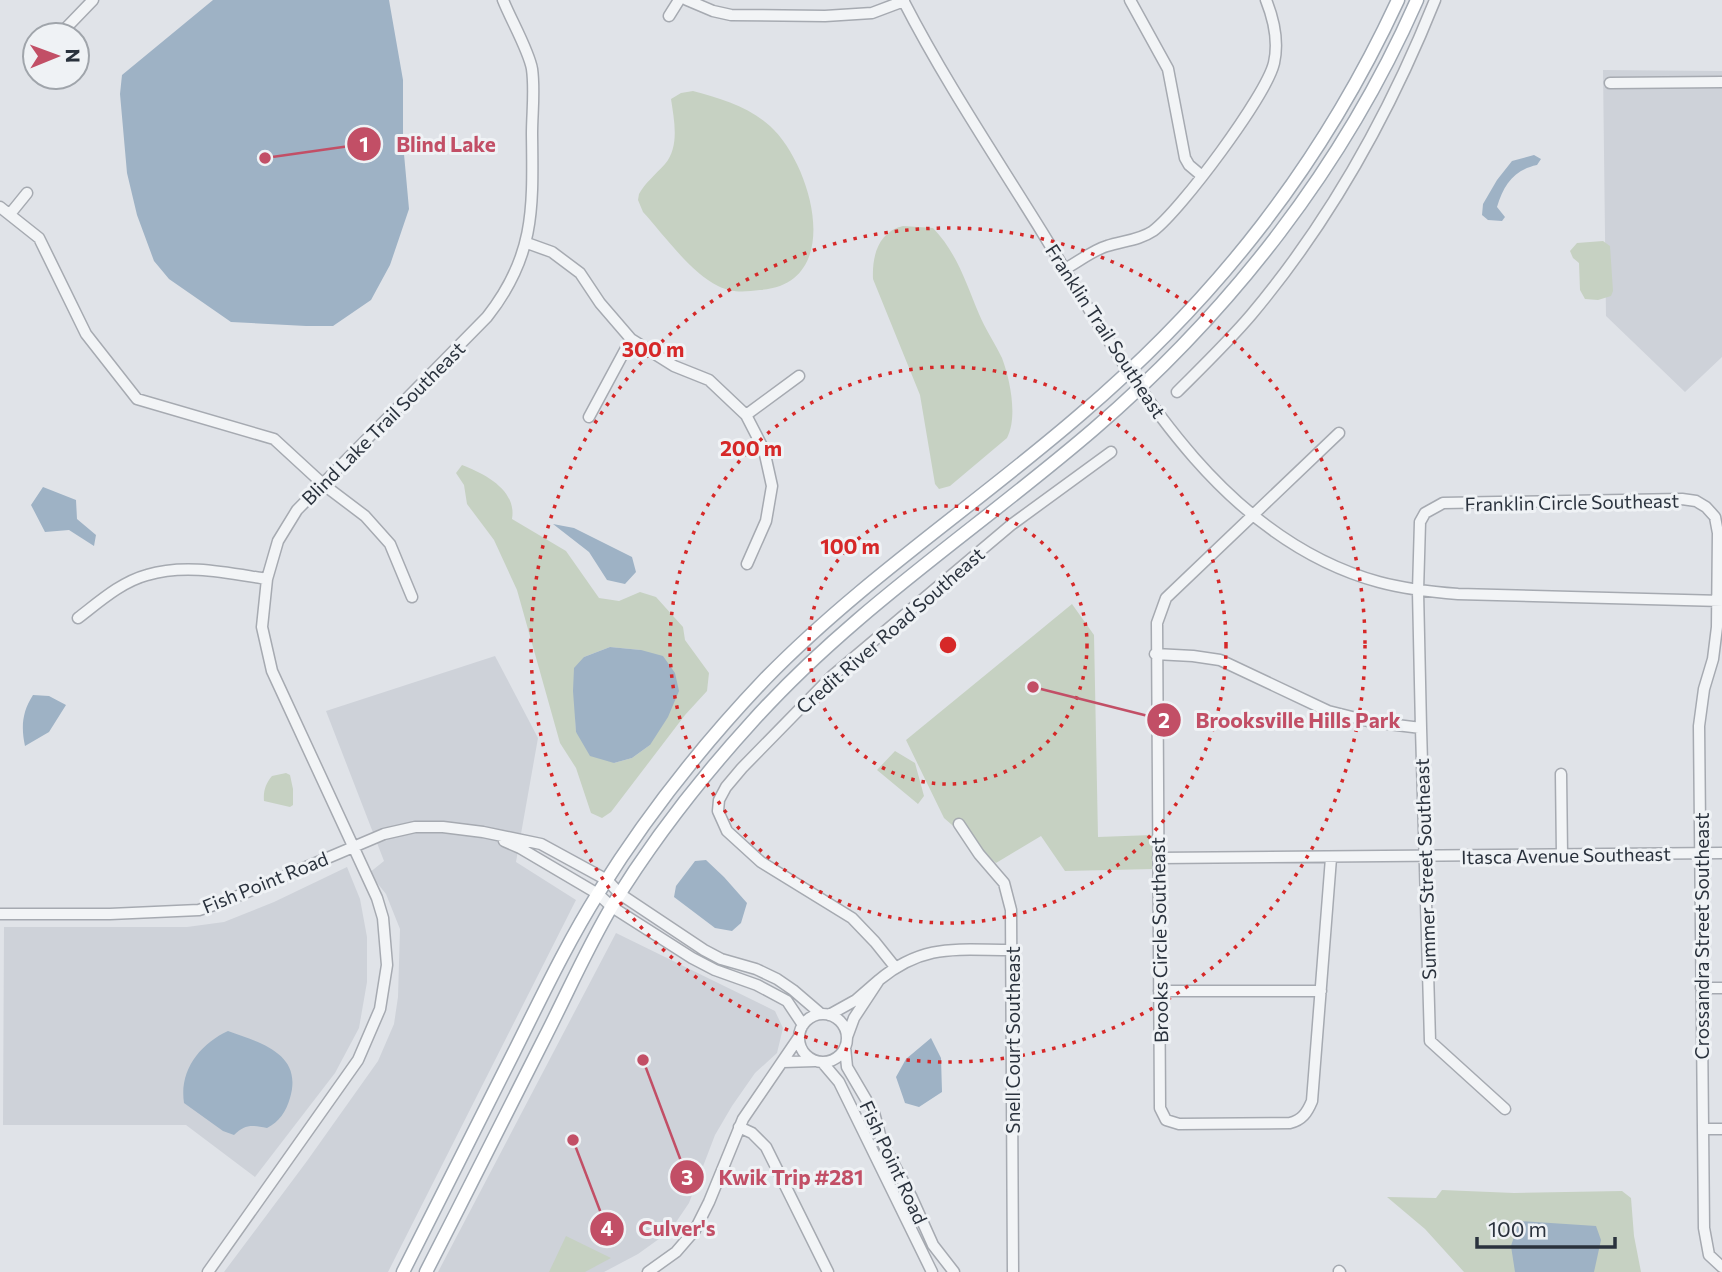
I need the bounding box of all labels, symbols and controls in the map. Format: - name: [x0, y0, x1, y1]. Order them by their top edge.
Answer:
- north arrow: [21, 21, 91, 91]
- text: N: [62, 48, 85, 63]
- callout: Blind Lake: [347, 123, 510, 165]
- text: 1: [359, 131, 369, 156]
- text: Blind Lake: [396, 131, 496, 156]
- street label: Franklin Trail Southeast: [1041, 240, 1171, 422]
- text: 300 m: [622, 336, 684, 361]
- street label: Blind Lake Trail Southeast: [297, 337, 469, 509]
- text: 200 m: [720, 435, 782, 460]
- street label: Franklin Circle Southeast: [1465, 489, 1680, 515]
- text: 100 m: [820, 533, 880, 558]
- street label: Credit River Road Southeast: [791, 542, 989, 718]
- centre of rings: [936, 633, 960, 657]
- callout: Brooksville Hills Park: [1146, 699, 1414, 741]
- text: 2: [1158, 707, 1170, 732]
- text: Brooksville Hills Park: [1195, 707, 1401, 732]
- street label: Summer Street Southeast: [1410, 758, 1440, 980]
- street label: Crossandra Street Southeast: [1690, 812, 1713, 1059]
- street label: Brooks Circle Southeast: [1146, 837, 1172, 1043]
- street label: Itasca Avenue Southeast: [1461, 842, 1671, 868]
- street label: Fish Point Road: [199, 846, 331, 918]
- street label: Snell Court Southeast: [1001, 946, 1024, 1134]
- street label: Fish Point Road: [855, 1097, 933, 1227]
- callout: Kwik Trip #281: [670, 1156, 878, 1198]
- text: 3: [681, 1164, 693, 1189]
- text: Kwik Trip #281: [718, 1164, 864, 1189]
- scale bar: [1477, 1206, 1615, 1250]
- callout: Culver's: [589, 1208, 729, 1250]
- text: 4: [601, 1215, 614, 1240]
- text: Culver's: [638, 1215, 716, 1240]
- text: 100 m: [1488, 1216, 1547, 1241]

